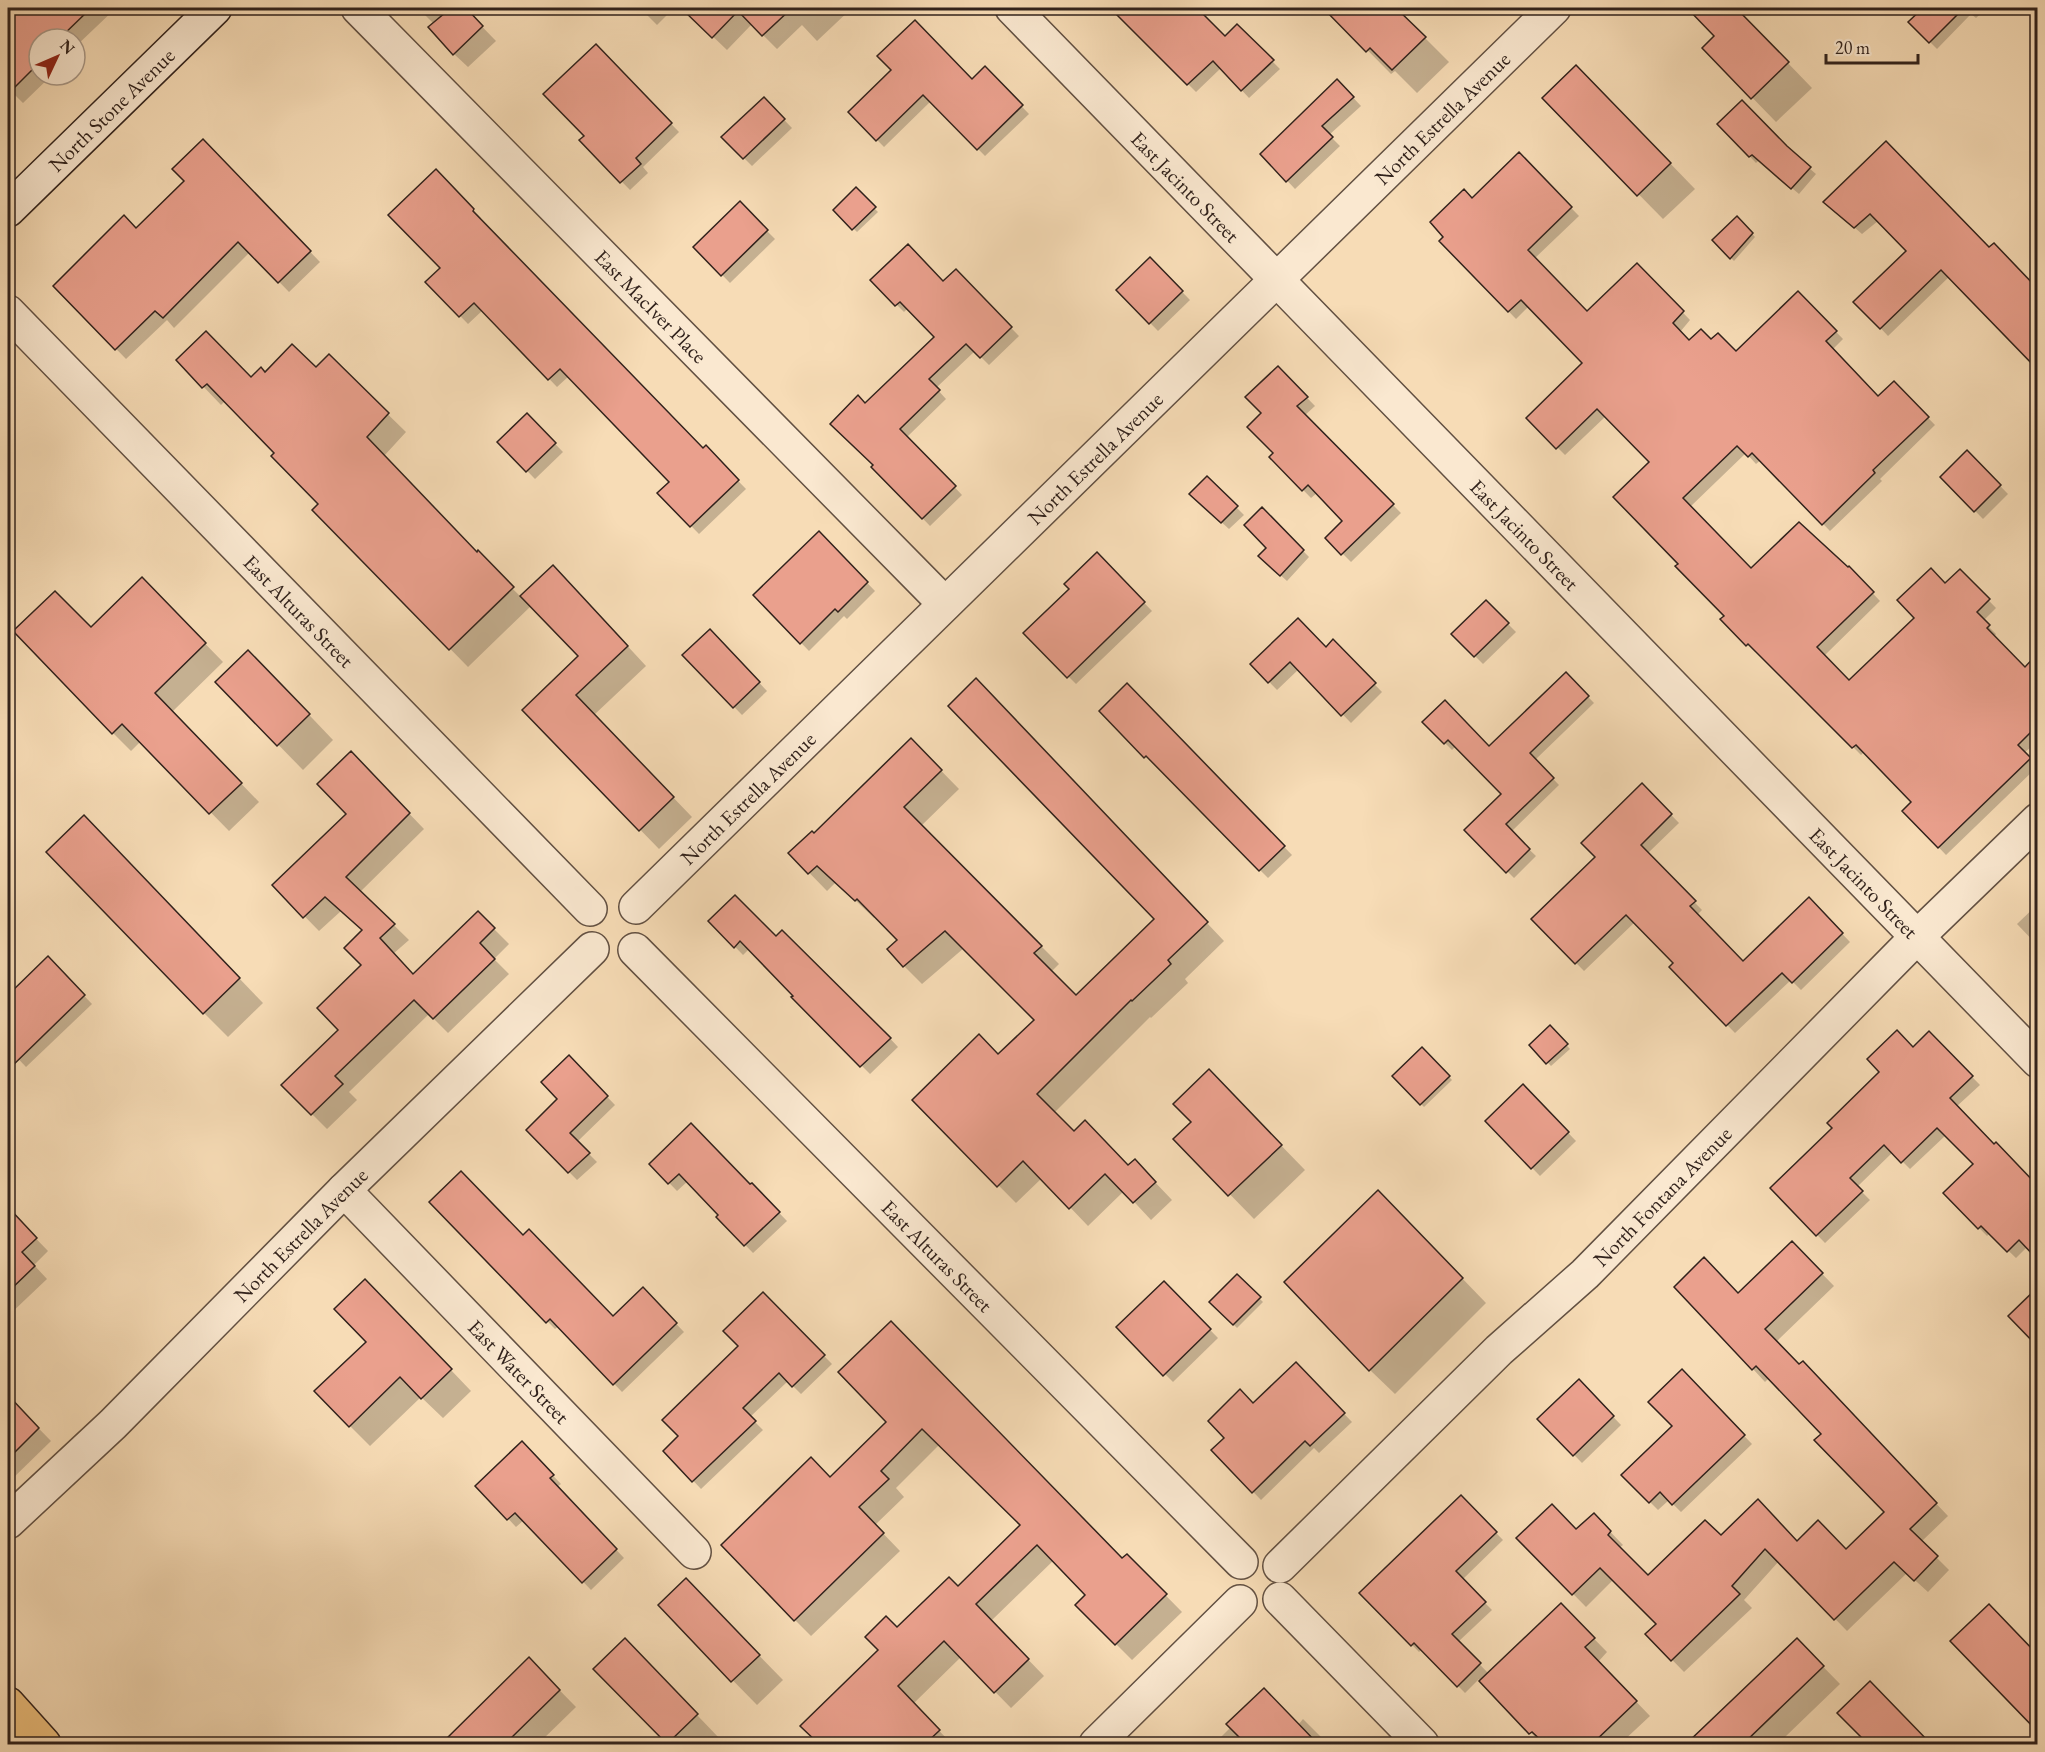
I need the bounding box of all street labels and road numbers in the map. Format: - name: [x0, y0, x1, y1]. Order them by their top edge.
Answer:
- street label: North Stone Avenue: [42, 42, 180, 176]
- street label: North Estrella Avenue: [1368, 45, 1515, 190]
- street label: East Jacinto Street: [1125, 125, 1246, 248]
- street label: East MacIver Place: [589, 243, 713, 369]
- street label: North Estrella Avenue: [1021, 385, 1168, 530]
- street label: East Jacinto Street: [1465, 473, 1585, 596]
- street label: East Alturas Street: [238, 548, 360, 673]
- street label: North Estrella Avenue: [674, 726, 821, 870]
- street label: East Jacinto Street: [1804, 821, 1925, 944]
- street label: North Fontana Avenue: [1587, 1120, 1737, 1272]
- street label: North Estrella Avenue: [228, 1161, 373, 1308]
- street label: East Alturas Street: [876, 1194, 999, 1318]
- street label: East Water Street: [463, 1313, 576, 1429]

